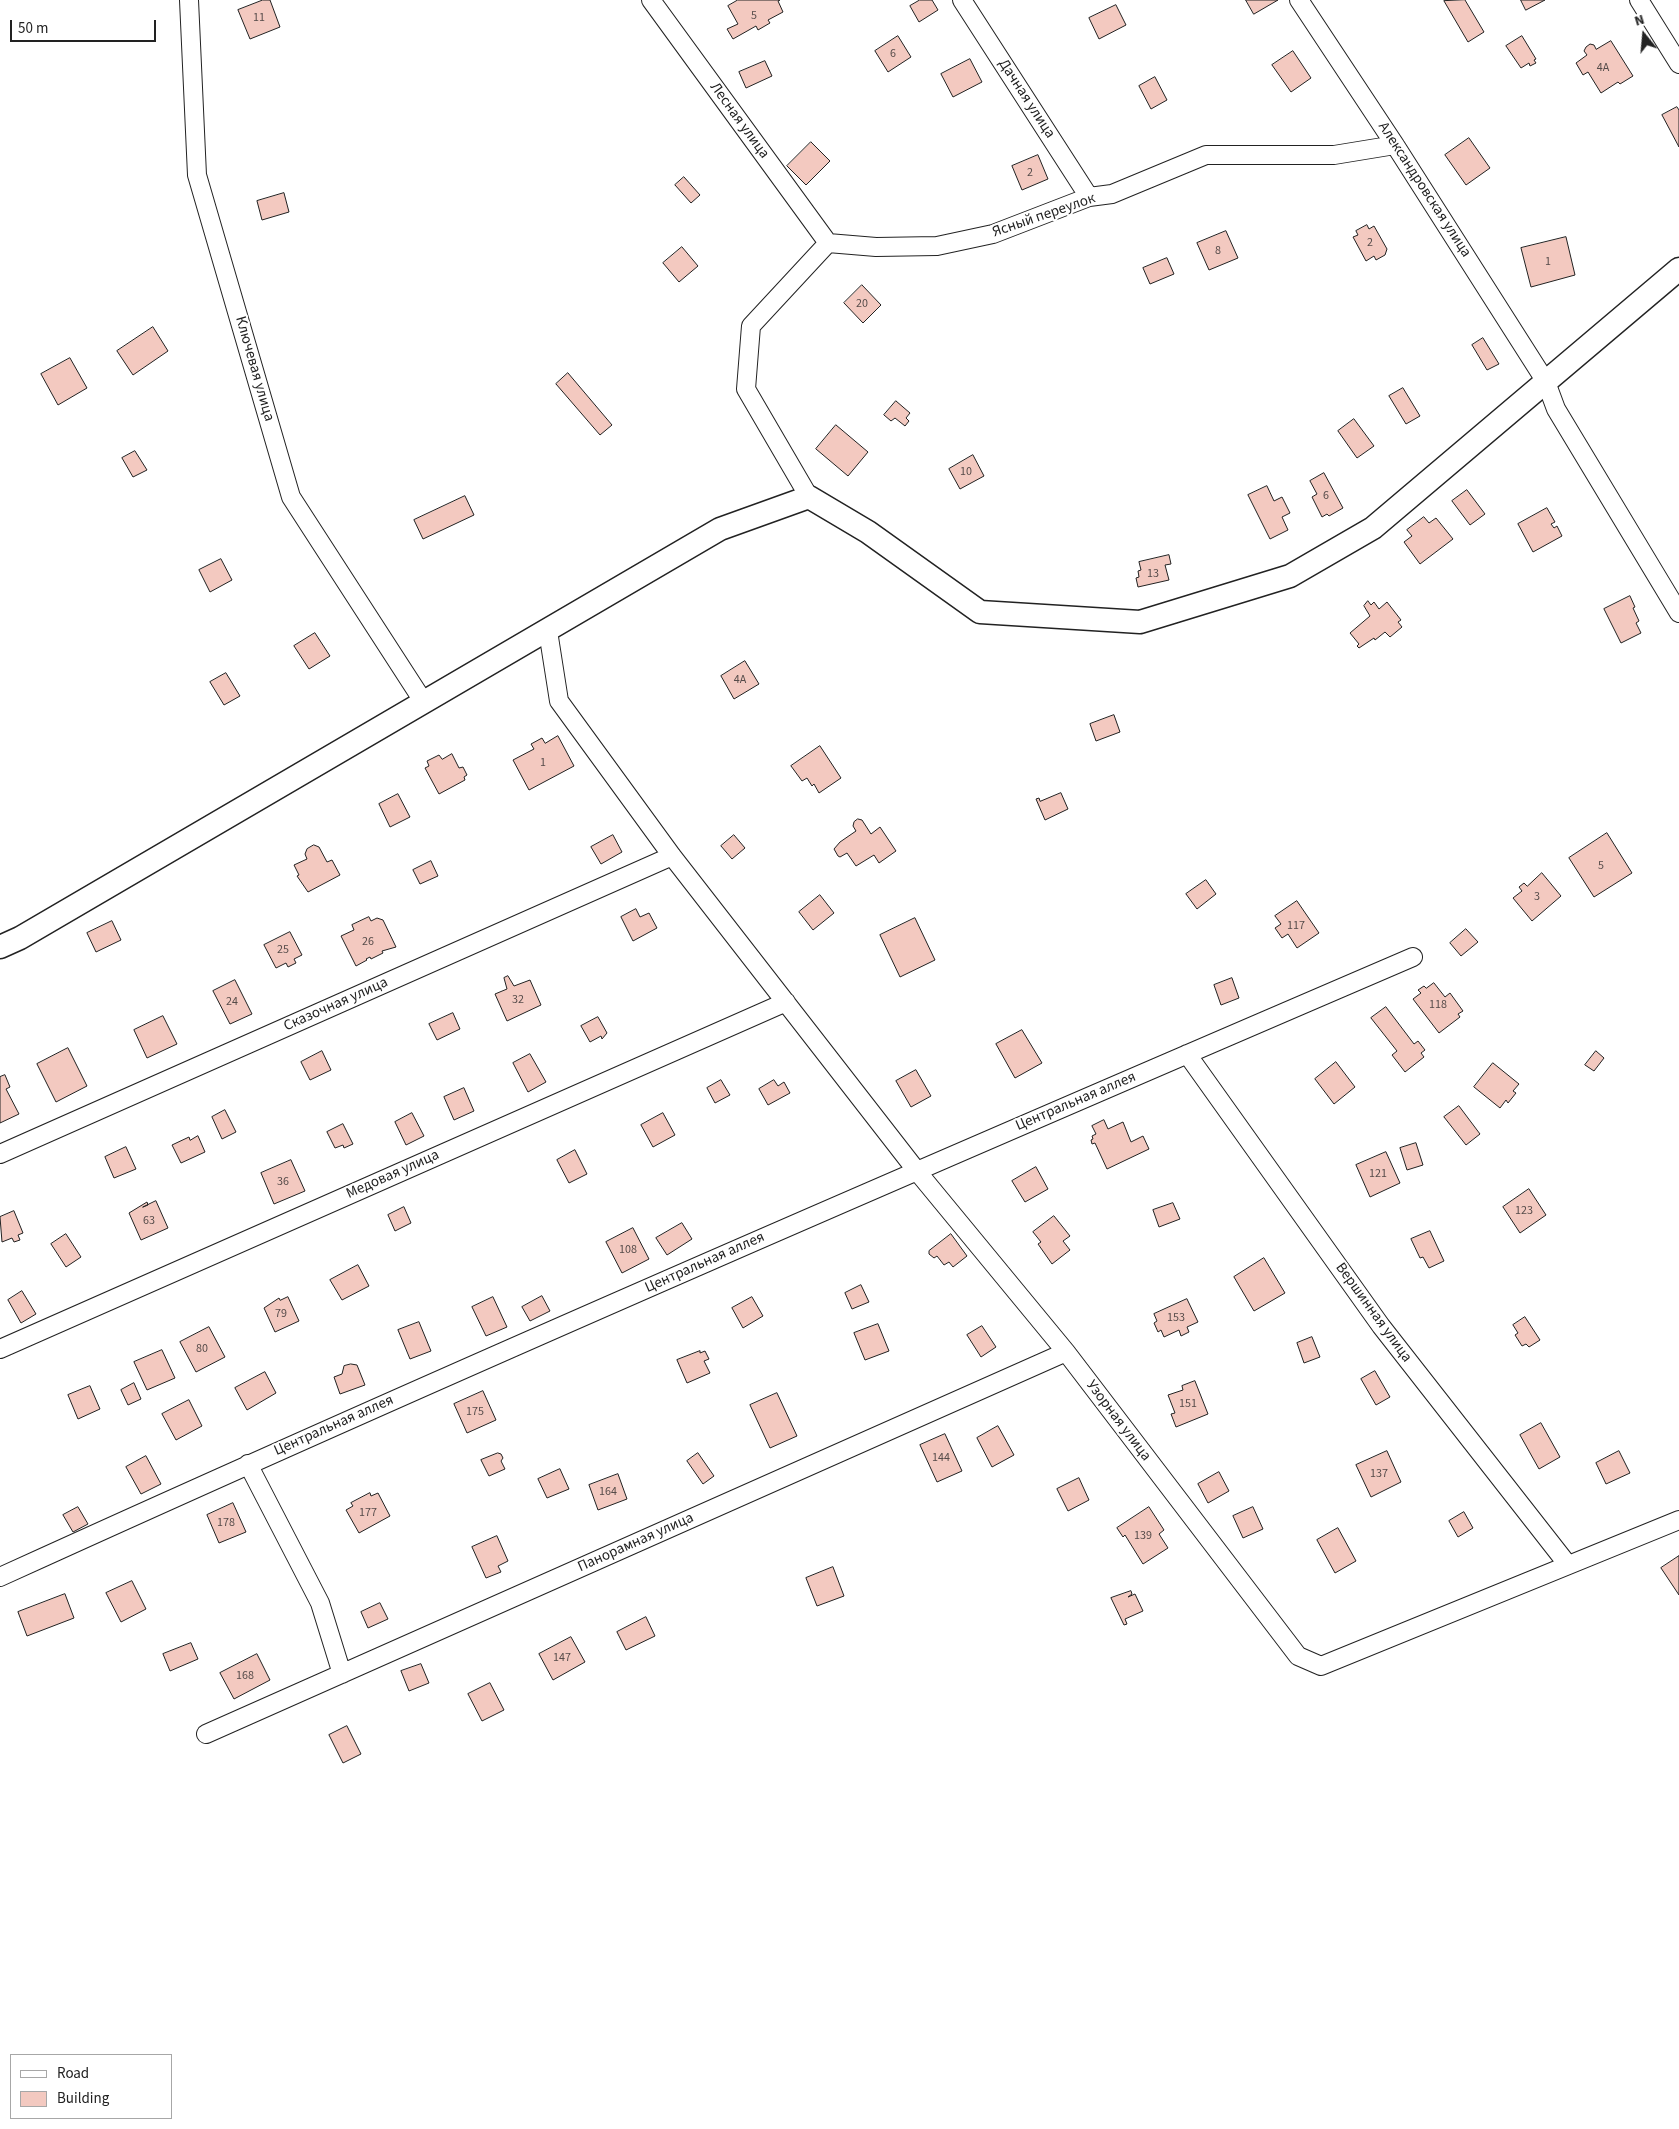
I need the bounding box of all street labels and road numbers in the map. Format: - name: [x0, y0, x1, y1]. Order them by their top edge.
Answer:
- street label: Дачная улица: [994, 56, 1058, 142]
- street label: Лесная улица: [705, 79, 773, 163]
- street label: Александровская улица: [1374, 119, 1474, 261]
- street label: Ясный переулок: [990, 190, 1098, 242]
- street label: Ключевая улица: [230, 314, 278, 424]
- street label: Сказочная улица: [281, 974, 391, 1036]
- street label: Центральная аллея: [1013, 1069, 1139, 1135]
- street label: Медовая улица: [344, 1147, 442, 1203]
- street label: Центральная аллея: [642, 1229, 768, 1297]
- street label: Вершинная улица: [1331, 1260, 1415, 1366]
- street label: Узорная улица: [1082, 1377, 1154, 1465]
- street label: Центральная аллея: [271, 1392, 397, 1460]
- street label: Панорамная улица: [575, 1509, 697, 1577]

